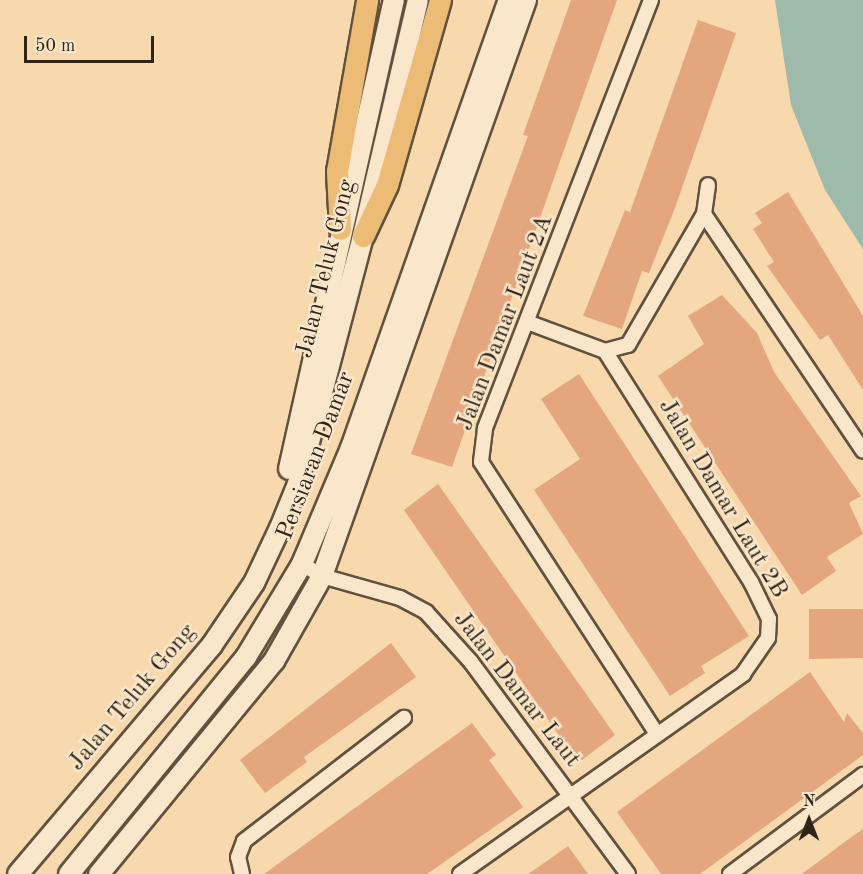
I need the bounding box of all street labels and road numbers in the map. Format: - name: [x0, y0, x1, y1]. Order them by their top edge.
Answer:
- street label: Jalan Teluk Gong: [291, 177, 363, 361]
- street label: Jalan Damar Laut 2A: [452, 211, 560, 435]
- street label: Persiaran Damar: [272, 368, 362, 544]
- street label: Jalan Damar Laut 2B: [651, 394, 793, 604]
- street label: Jalan Damar Laut: [446, 606, 586, 774]
- street label: Jalan Teluk Gong: [63, 619, 203, 777]

